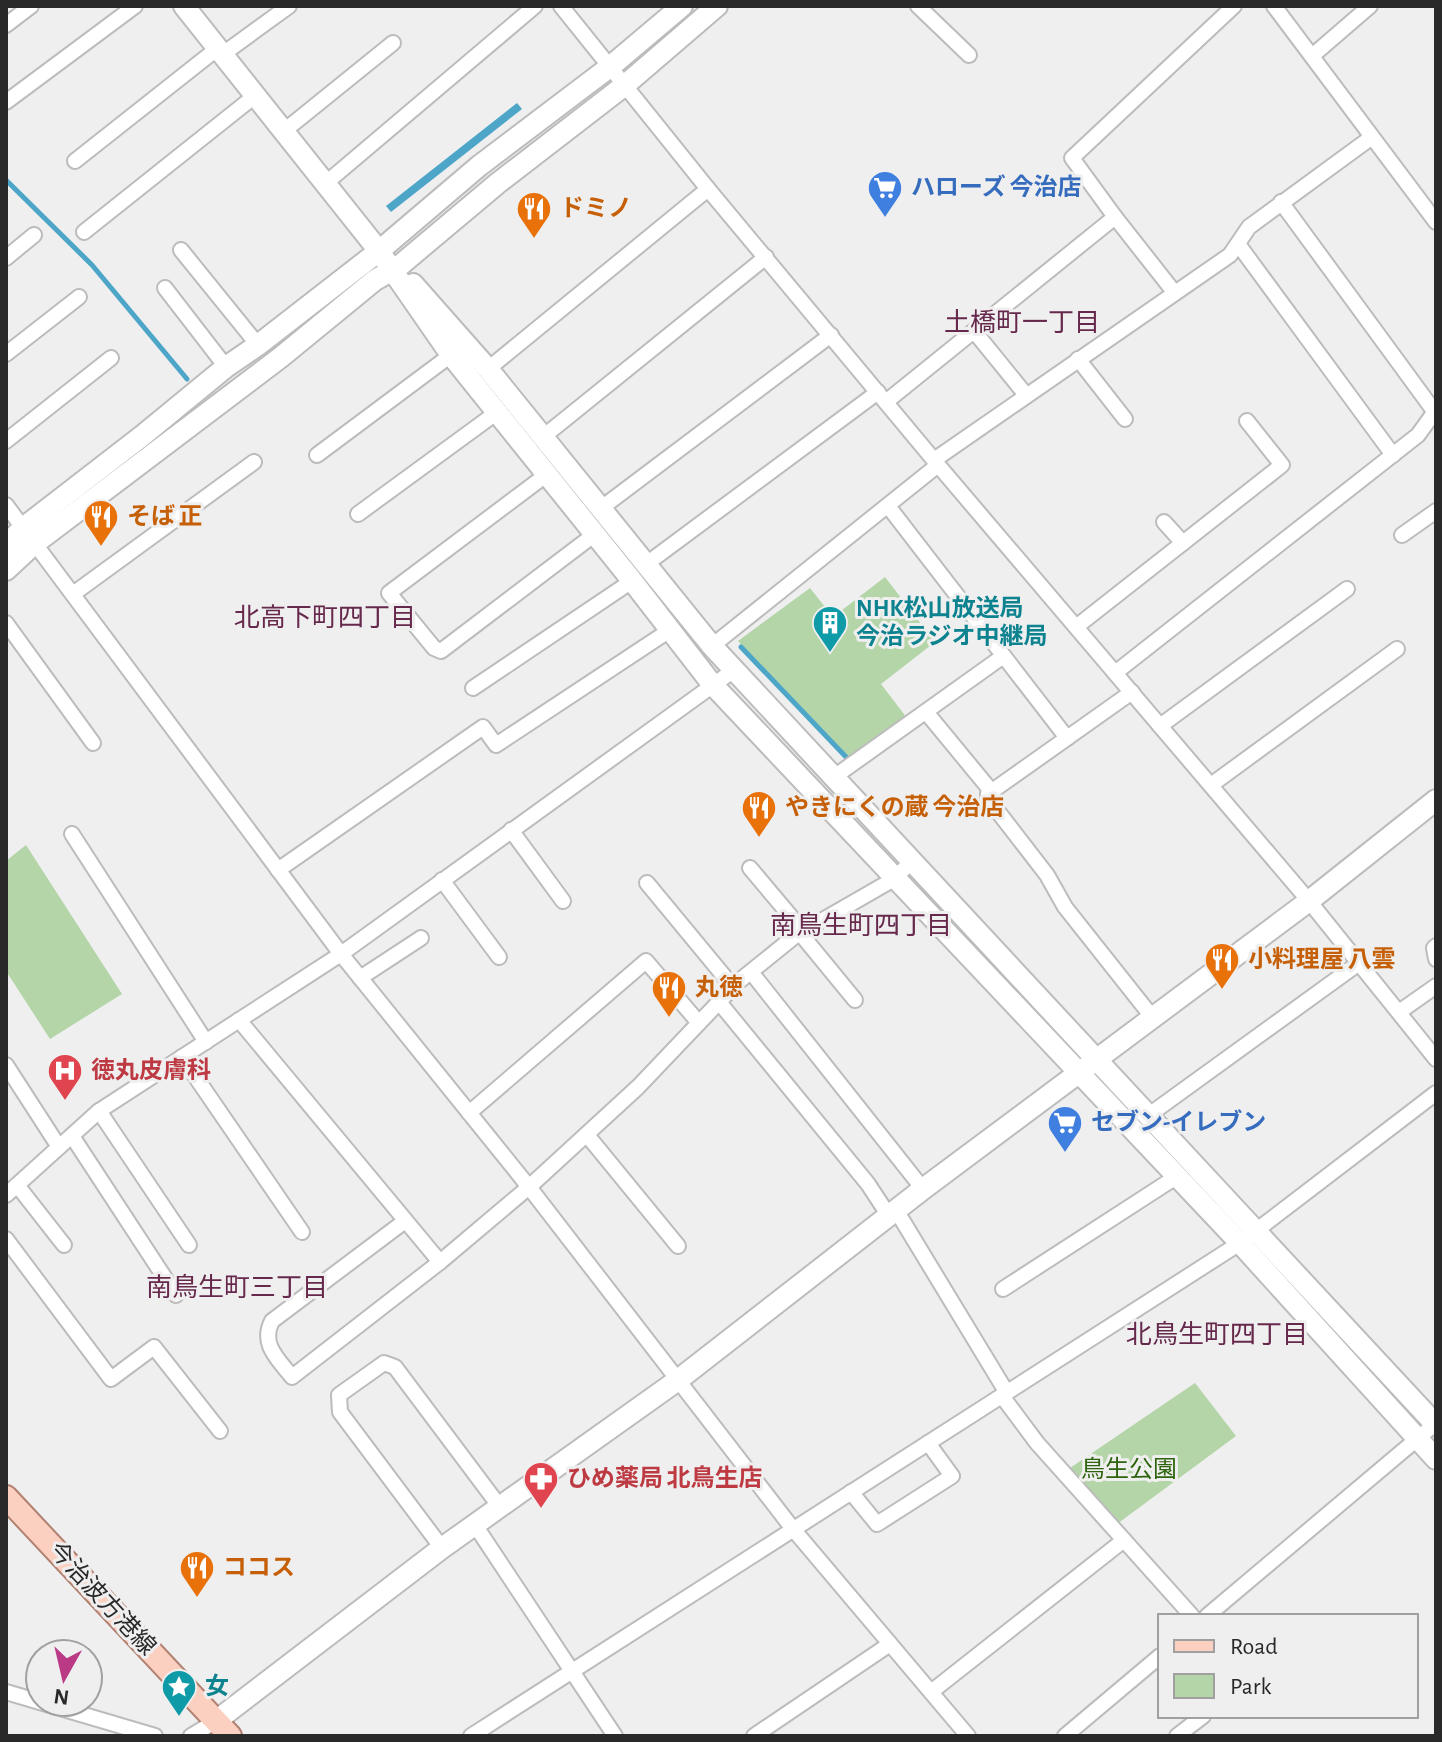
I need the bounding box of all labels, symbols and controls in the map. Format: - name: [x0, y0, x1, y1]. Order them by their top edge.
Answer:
- supermarket icon: ハローズ 今治店: [866, 169, 904, 219]
- place label: ハローズ 今治店: [911, 174, 1081, 200]
- restaurant icon: ドミノ: [515, 190, 553, 240]
- place label: ドミノ: [560, 196, 632, 221]
- district label: 土橋町一丁目: [944, 309, 1100, 336]
- restaurant icon: そば 正: [82, 498, 120, 548]
- place label: そば 正: [127, 503, 203, 529]
- place label: NHK松山放送局 今治ラジオ中継局: [856, 595, 1048, 649]
- district label: 北高下町四丁目: [234, 604, 416, 631]
- building icon: NHK松山放送局 今治ラジオ中継局: [811, 604, 849, 654]
- restaurant icon: やきにくの蔵 今治店: [740, 789, 778, 839]
- place label: やきにくの蔵 今治店: [785, 794, 1004, 820]
- district label: 南鳥生町四丁目: [770, 911, 952, 939]
- restaurant icon: 小料理屋 八雲: [1203, 941, 1241, 991]
- place label: 小料理屋 八雲: [1248, 946, 1396, 972]
- restaurant icon: 丸徳: [650, 969, 688, 1019]
- place label: 丸徳: [695, 974, 743, 1000]
- hospital icon: 徳丸皮膚科: [46, 1052, 84, 1102]
- place label: 徳丸皮膚科: [91, 1057, 211, 1083]
- supermarket icon: セブン-イレブン: [1046, 1104, 1084, 1154]
- place label: セブン-イレブン: [1091, 1109, 1266, 1135]
- district label: 南鳥生町三丁目: [146, 1273, 328, 1301]
- district label: 北鳥生町四丁目: [1126, 1320, 1308, 1348]
- park label: 鳥生公園: [1081, 1456, 1177, 1482]
- pharmacy icon: ひめ薬局 北鳥生店: [522, 1460, 560, 1510]
- place label: ひめ薬局 北鳥生店: [567, 1465, 763, 1491]
- street label: 今治波方港線: [44, 1537, 161, 1660]
- restaurant icon: ココス: [178, 1549, 216, 1599]
- place label: ココス: [223, 1556, 295, 1580]
- legend: [1158, 1614, 1418, 1718]
- text: Road: [1230, 1635, 1278, 1659]
- north arrow: [24, 1638, 104, 1718]
- place icon: 女: [160, 1668, 198, 1718]
- place label: 女: [205, 1673, 229, 1699]
- text: Park: [1230, 1675, 1271, 1699]
- text: N: [52, 1685, 70, 1709]

